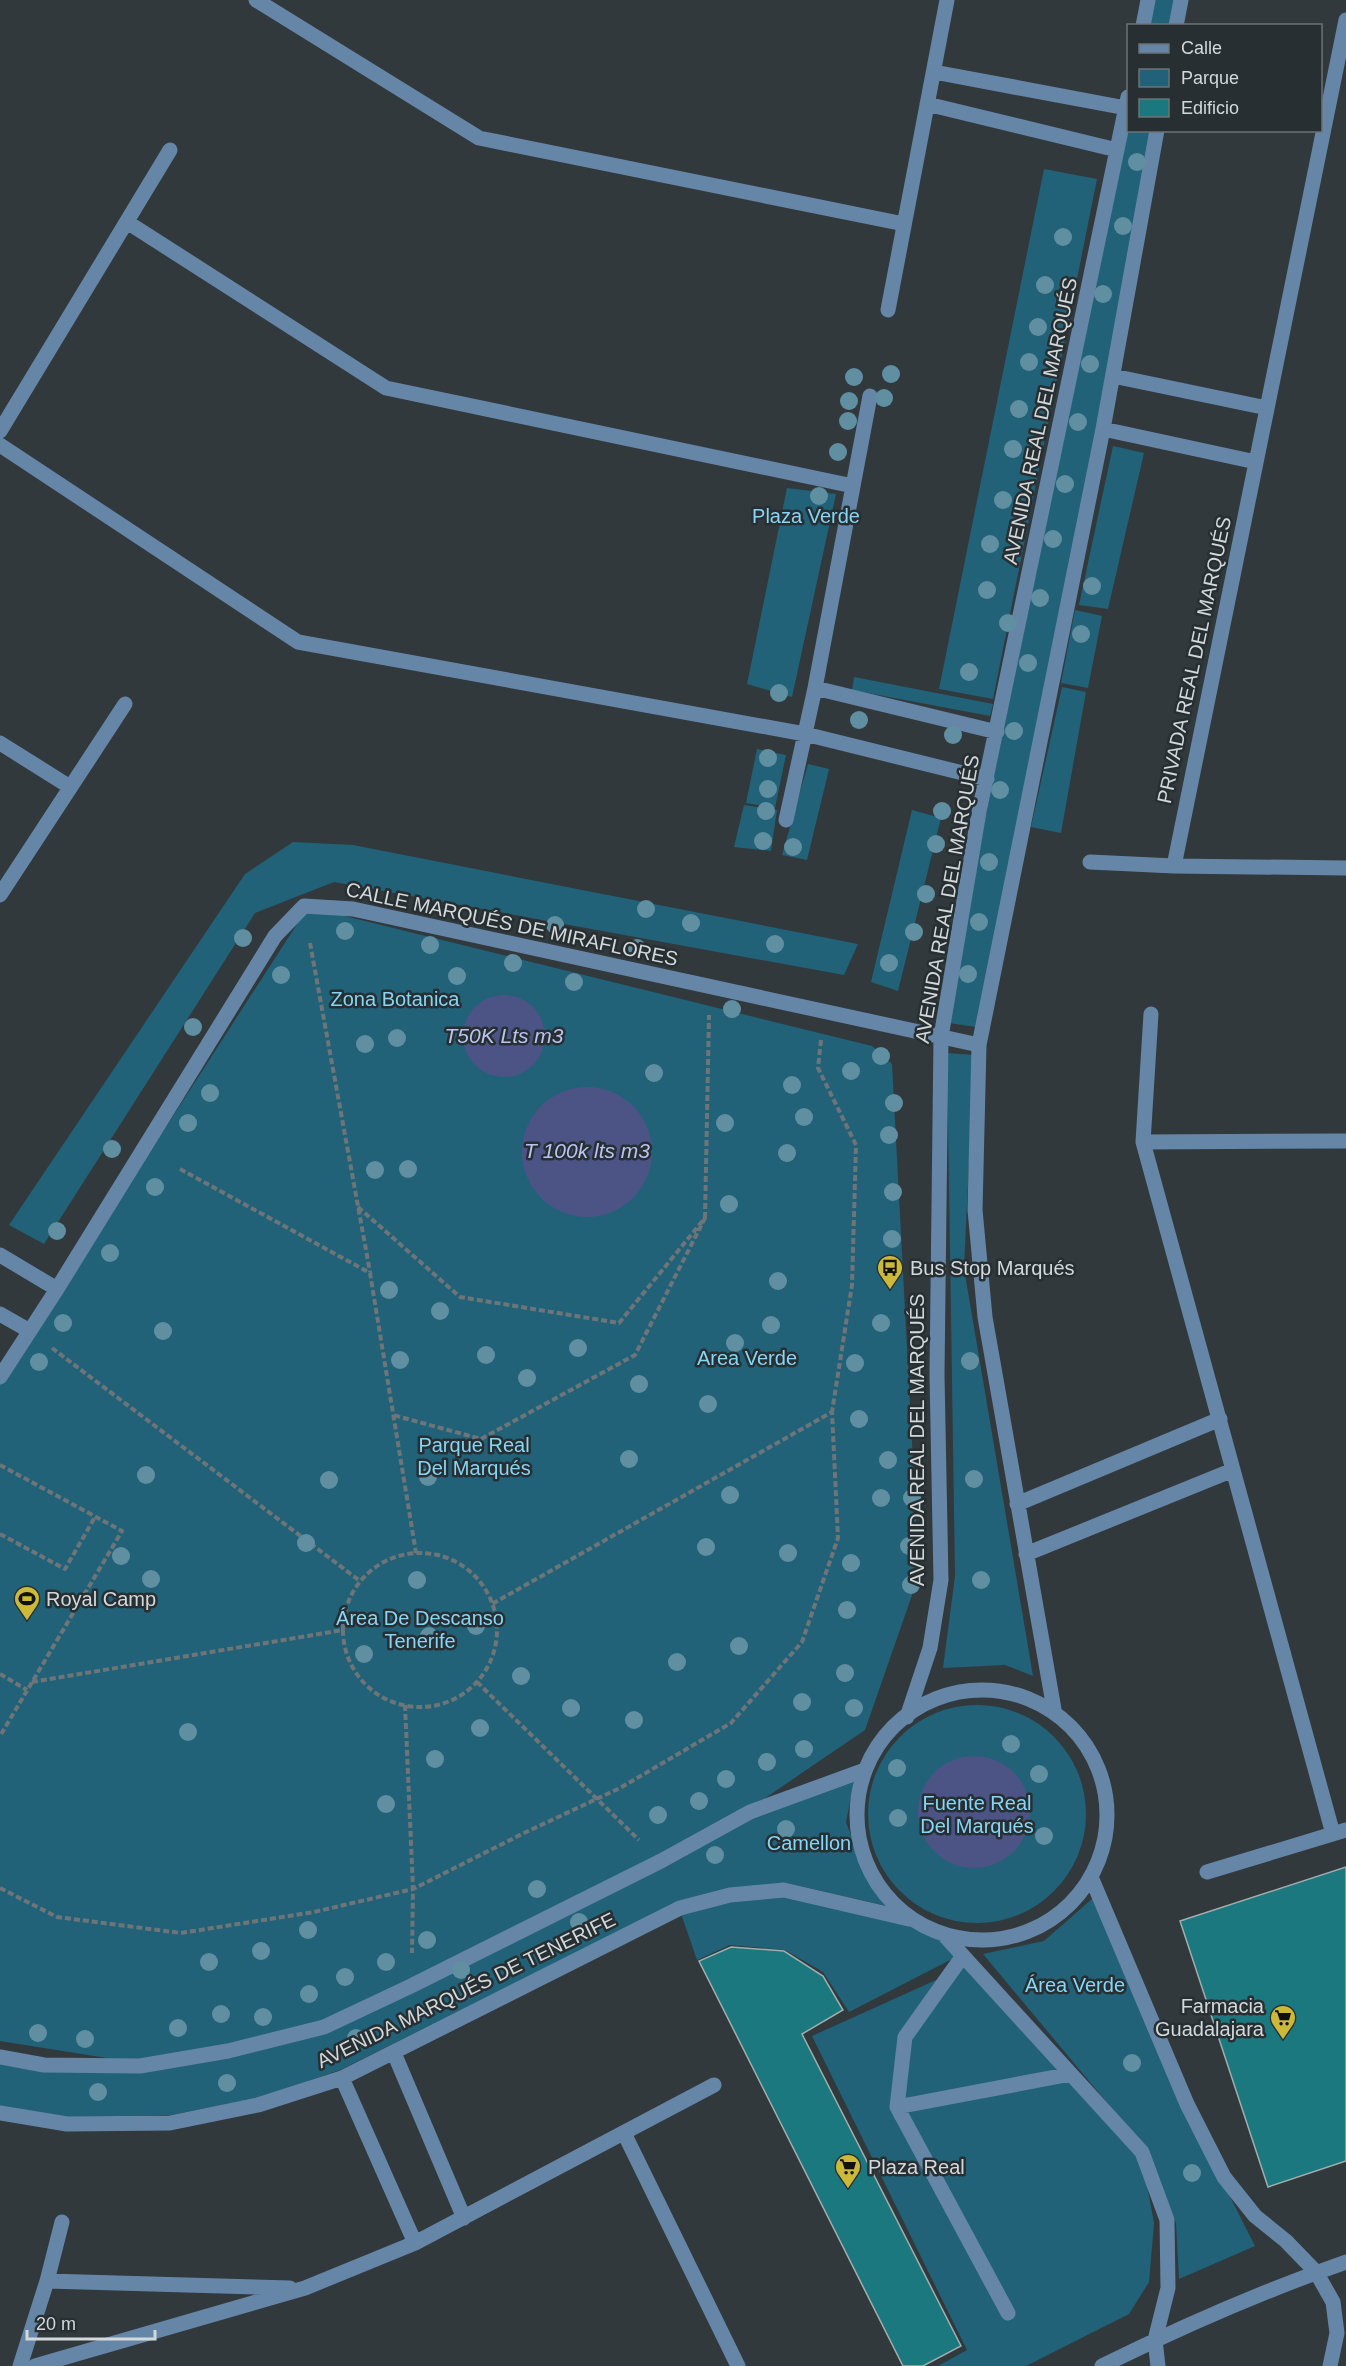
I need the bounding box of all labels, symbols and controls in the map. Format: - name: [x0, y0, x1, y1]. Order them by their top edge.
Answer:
- legend: [1127, 24, 1322, 132]
- text: Calle: [1181, 38, 1222, 58]
- text: Parque: [1181, 68, 1239, 88]
- text: Edificio: [1181, 98, 1239, 118]
- street label: AVENIDA REAL DEL MARQUÉS: [999, 276, 1081, 566]
- park label: Plaza Verde: [752, 505, 860, 527]
- street label: PRIVADA REAL DEL MARQUÉS: [1153, 515, 1235, 805]
- street label: AVENIDA REAL DEL MARQUÉS: [911, 753, 983, 1045]
- street label: CALLE MARQUÉS DE MIRAFLORES: [344, 878, 680, 970]
- park label: Zona Botanica: [331, 988, 460, 1010]
- water label: T50K Lts m3: [444, 1024, 564, 1047]
- water label: T 100k lts m3: [524, 1139, 650, 1162]
- bus stop icon: Bus Stop Marqués: [875, 1253, 905, 1291]
- place label: Bus Stop Marqués: [910, 1257, 1075, 1279]
- street label: AVENIDA REAL DEL MARQUÉS: [906, 1294, 928, 1586]
- park label: Area Verde: [697, 1347, 797, 1369]
- park label: Parque Real Del Marqués: [417, 1434, 531, 1479]
- sports icon: Royal Camp: [12, 1584, 42, 1622]
- place label: Royal Camp: [46, 1588, 156, 1610]
- park label: Área De Descanso Tenerife: [336, 1607, 504, 1652]
- park label: Fuente Real Del Marqués: [920, 1792, 1034, 1837]
- park label: Camellon: [767, 1832, 851, 1854]
- street label: AVENIDA MARQUÉS DE TENERIFE: [313, 1908, 619, 2072]
- park label: Área Verde: [1025, 1974, 1125, 1996]
- place label: Farmacia Guadalajara: [1155, 1995, 1265, 2040]
- supermarket icon: Farmacia Guadalajara: [1268, 2003, 1298, 2041]
- supermarket icon: Plaza Real: [833, 2152, 863, 2190]
- place label: Plaza Real: [868, 2156, 965, 2178]
- scale bar: [27, 2303, 154, 2341]
- text: 20 m: [36, 2314, 76, 2334]

